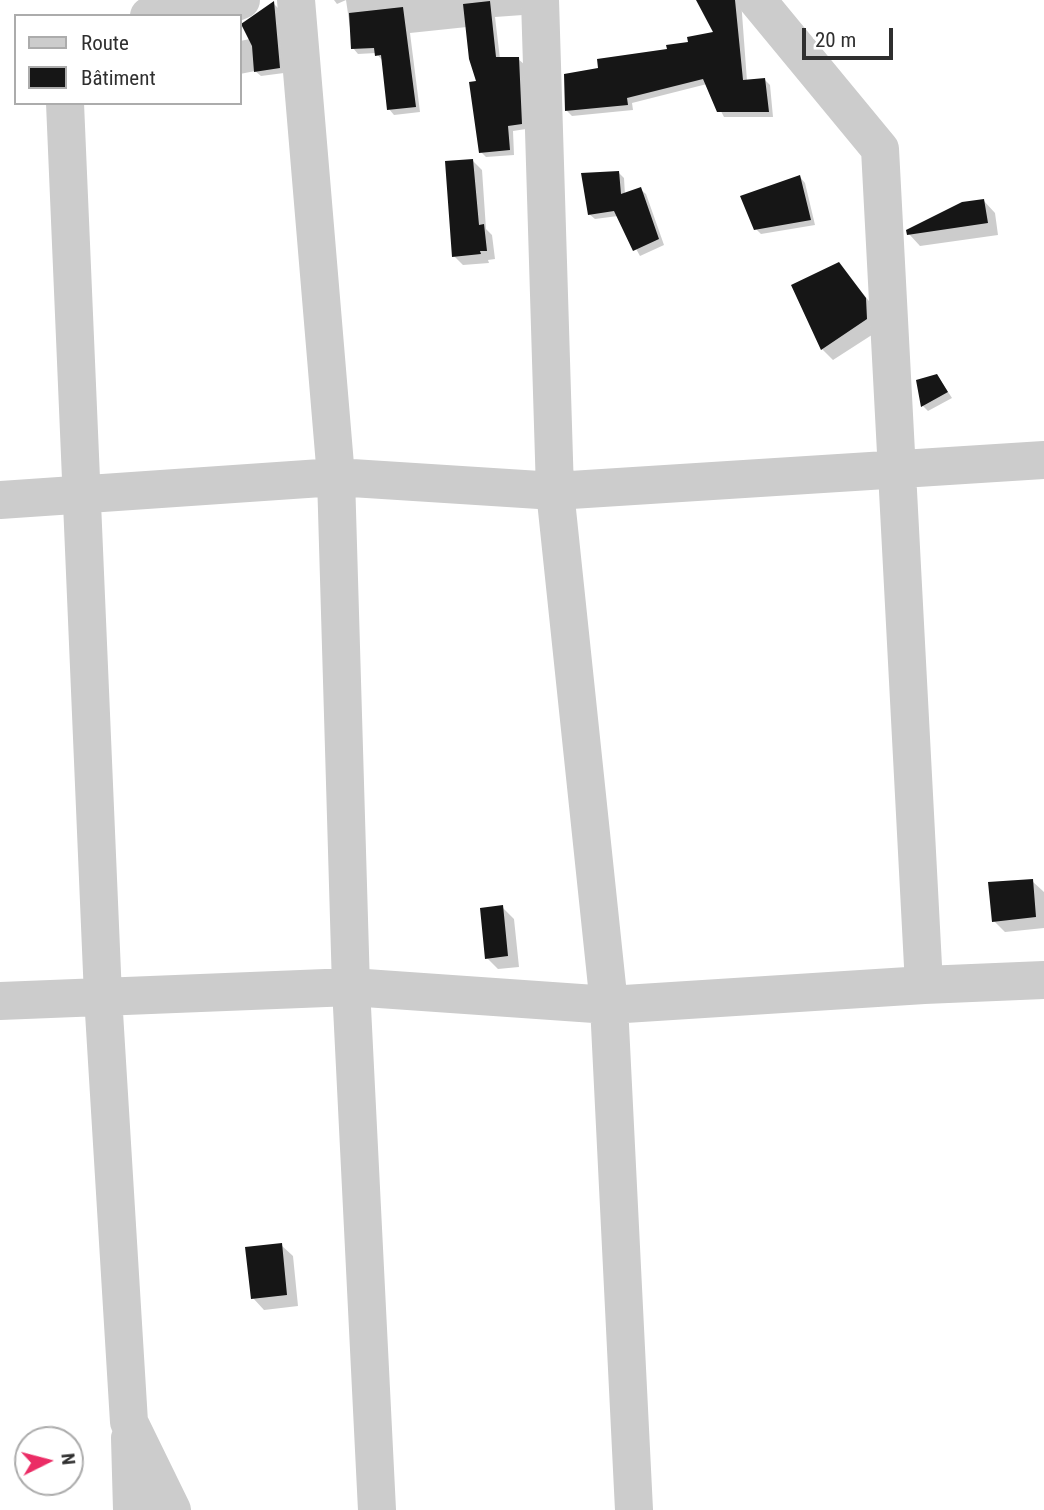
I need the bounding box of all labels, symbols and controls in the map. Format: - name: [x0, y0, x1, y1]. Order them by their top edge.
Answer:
- legend: [14, 14, 242, 105]
- scale bar: [806, 14, 897, 58]
- text: 20 m: [815, 28, 856, 52]
- text: Route: [81, 31, 129, 55]
- text: Bâtiment: [81, 66, 156, 90]
- north arrow: [14, 1426, 84, 1496]
- text: N: [56, 1452, 80, 1466]

